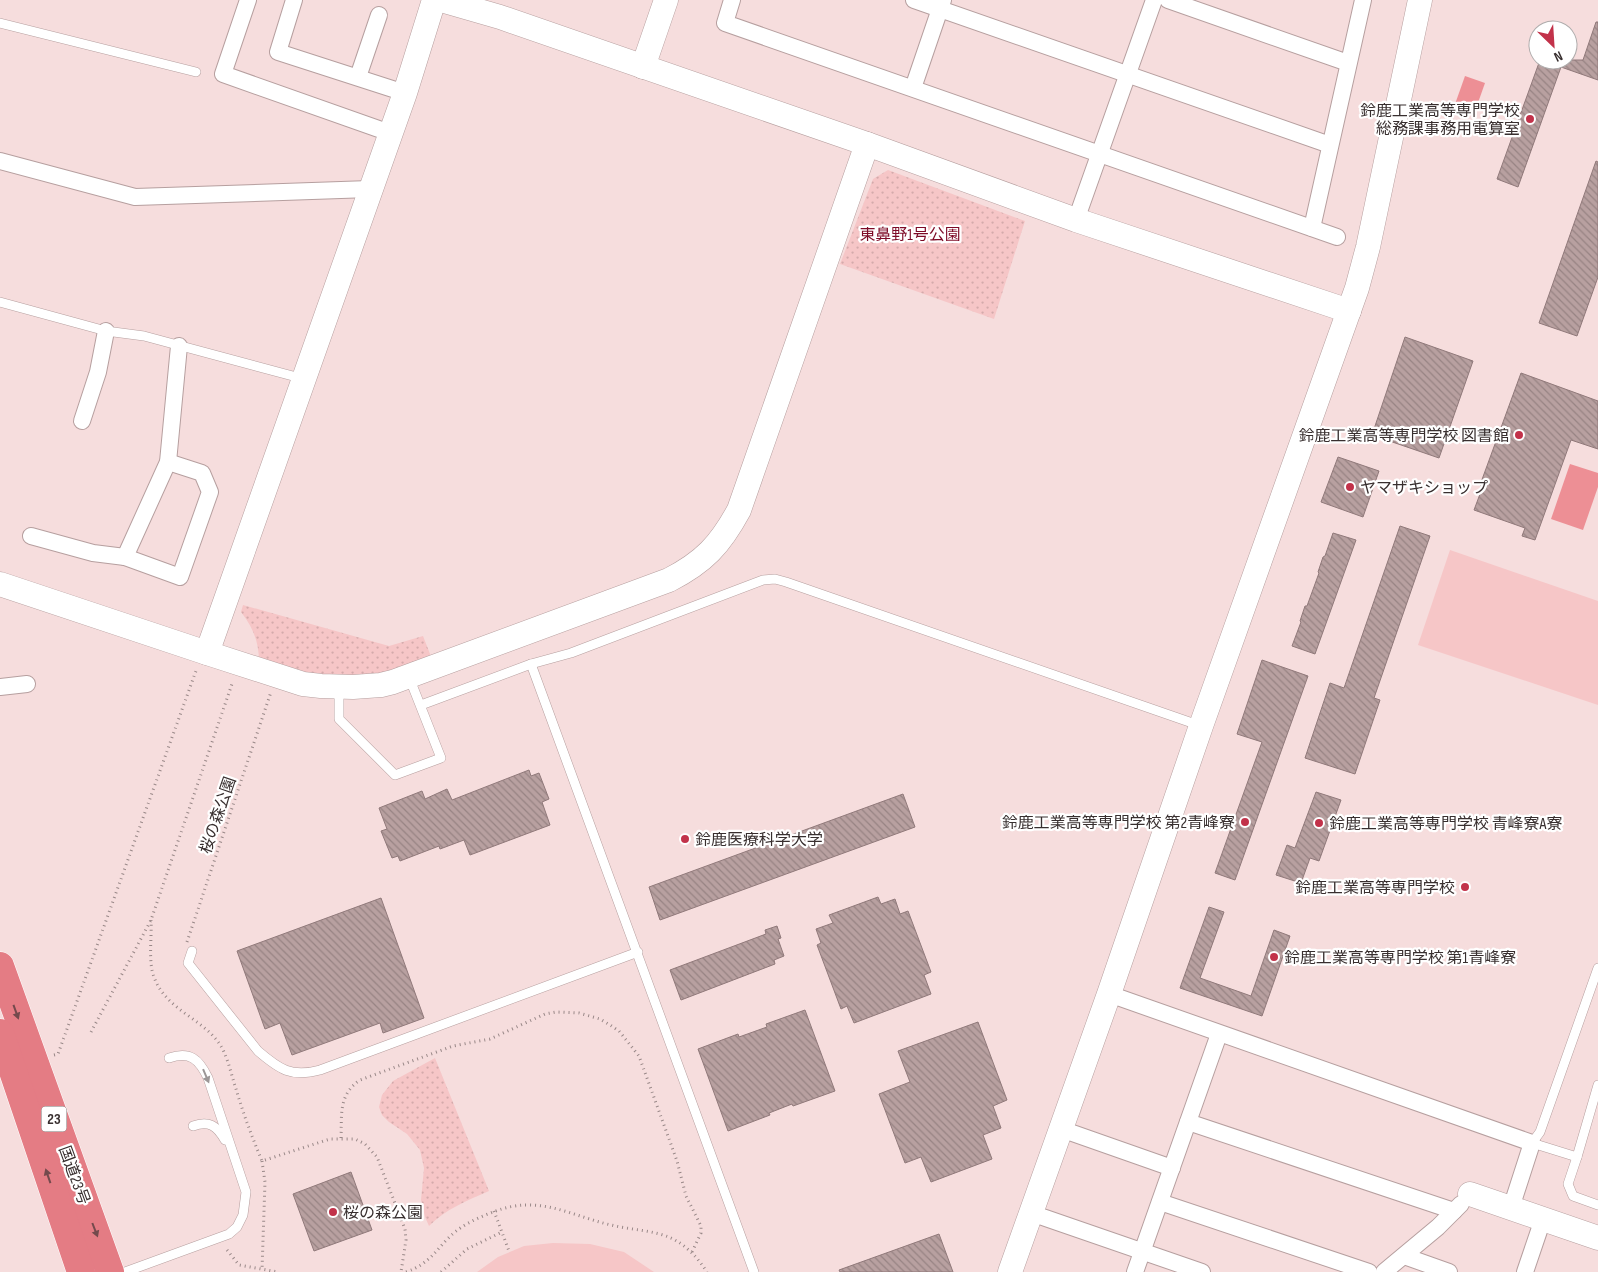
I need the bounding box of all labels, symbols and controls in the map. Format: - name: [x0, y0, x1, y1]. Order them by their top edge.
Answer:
- north arrow: [1528, 20, 1578, 70]
- text: N: [1551, 47, 1565, 66]
- place label: 鈴鹿工業高等専門学校 総務課事務用電算室: [1360, 102, 1520, 139]
- marker: 鈴鹿工業高等専門学校 総務課事務用電算室: [1524, 113, 1536, 125]
- park label: 東鼻野1号公園: [859, 226, 961, 245]
- place label: 鈴鹿工業高等専門学校 図書館: [1298, 427, 1509, 446]
- marker: 鈴鹿工業高等専門学校 図書館: [1513, 429, 1525, 441]
- place label: ヤマザキショップ: [1360, 479, 1488, 498]
- marker: ヤマザキショップ: [1344, 481, 1356, 493]
- street label: 桜の森公園: [196, 775, 240, 856]
- place label: 鈴鹿工業高等専門学校 第2青峰寮: [1002, 814, 1235, 833]
- place label: 鈴鹿工業高等専門学校 青峰寮A寮: [1329, 815, 1562, 834]
- marker: 鈴鹿工業高等専門学校 第2青峰寮: [1239, 816, 1251, 828]
- marker: 鈴鹿工業高等専門学校 青峰寮A寮: [1313, 817, 1325, 829]
- place label: 鈴鹿医療科学大学: [695, 831, 823, 850]
- marker: 鈴鹿医療科学大学: [679, 833, 691, 845]
- place label: 鈴鹿工業高等専門学校: [1295, 879, 1455, 898]
- marker: 鈴鹿工業高等専門学校: [1459, 881, 1471, 893]
- place label: 鈴鹿工業高等専門学校 第1青峰寮: [1284, 949, 1516, 968]
- marker: 鈴鹿工業高等専門学校 第1青峰寮: [1268, 951, 1280, 963]
- one-way arrow: [13, 1004, 20, 1019]
- one-way arrow: [203, 1069, 211, 1084]
- road number: 23: [42, 1106, 66, 1132]
- street label: 国道23号: [54, 1143, 93, 1208]
- one-way arrow: [44, 1169, 52, 1184]
- place label: 桜の森公園: [343, 1204, 423, 1223]
- marker: 桜の森公園: [327, 1206, 339, 1218]
- one-way arrow: [91, 1223, 99, 1238]

